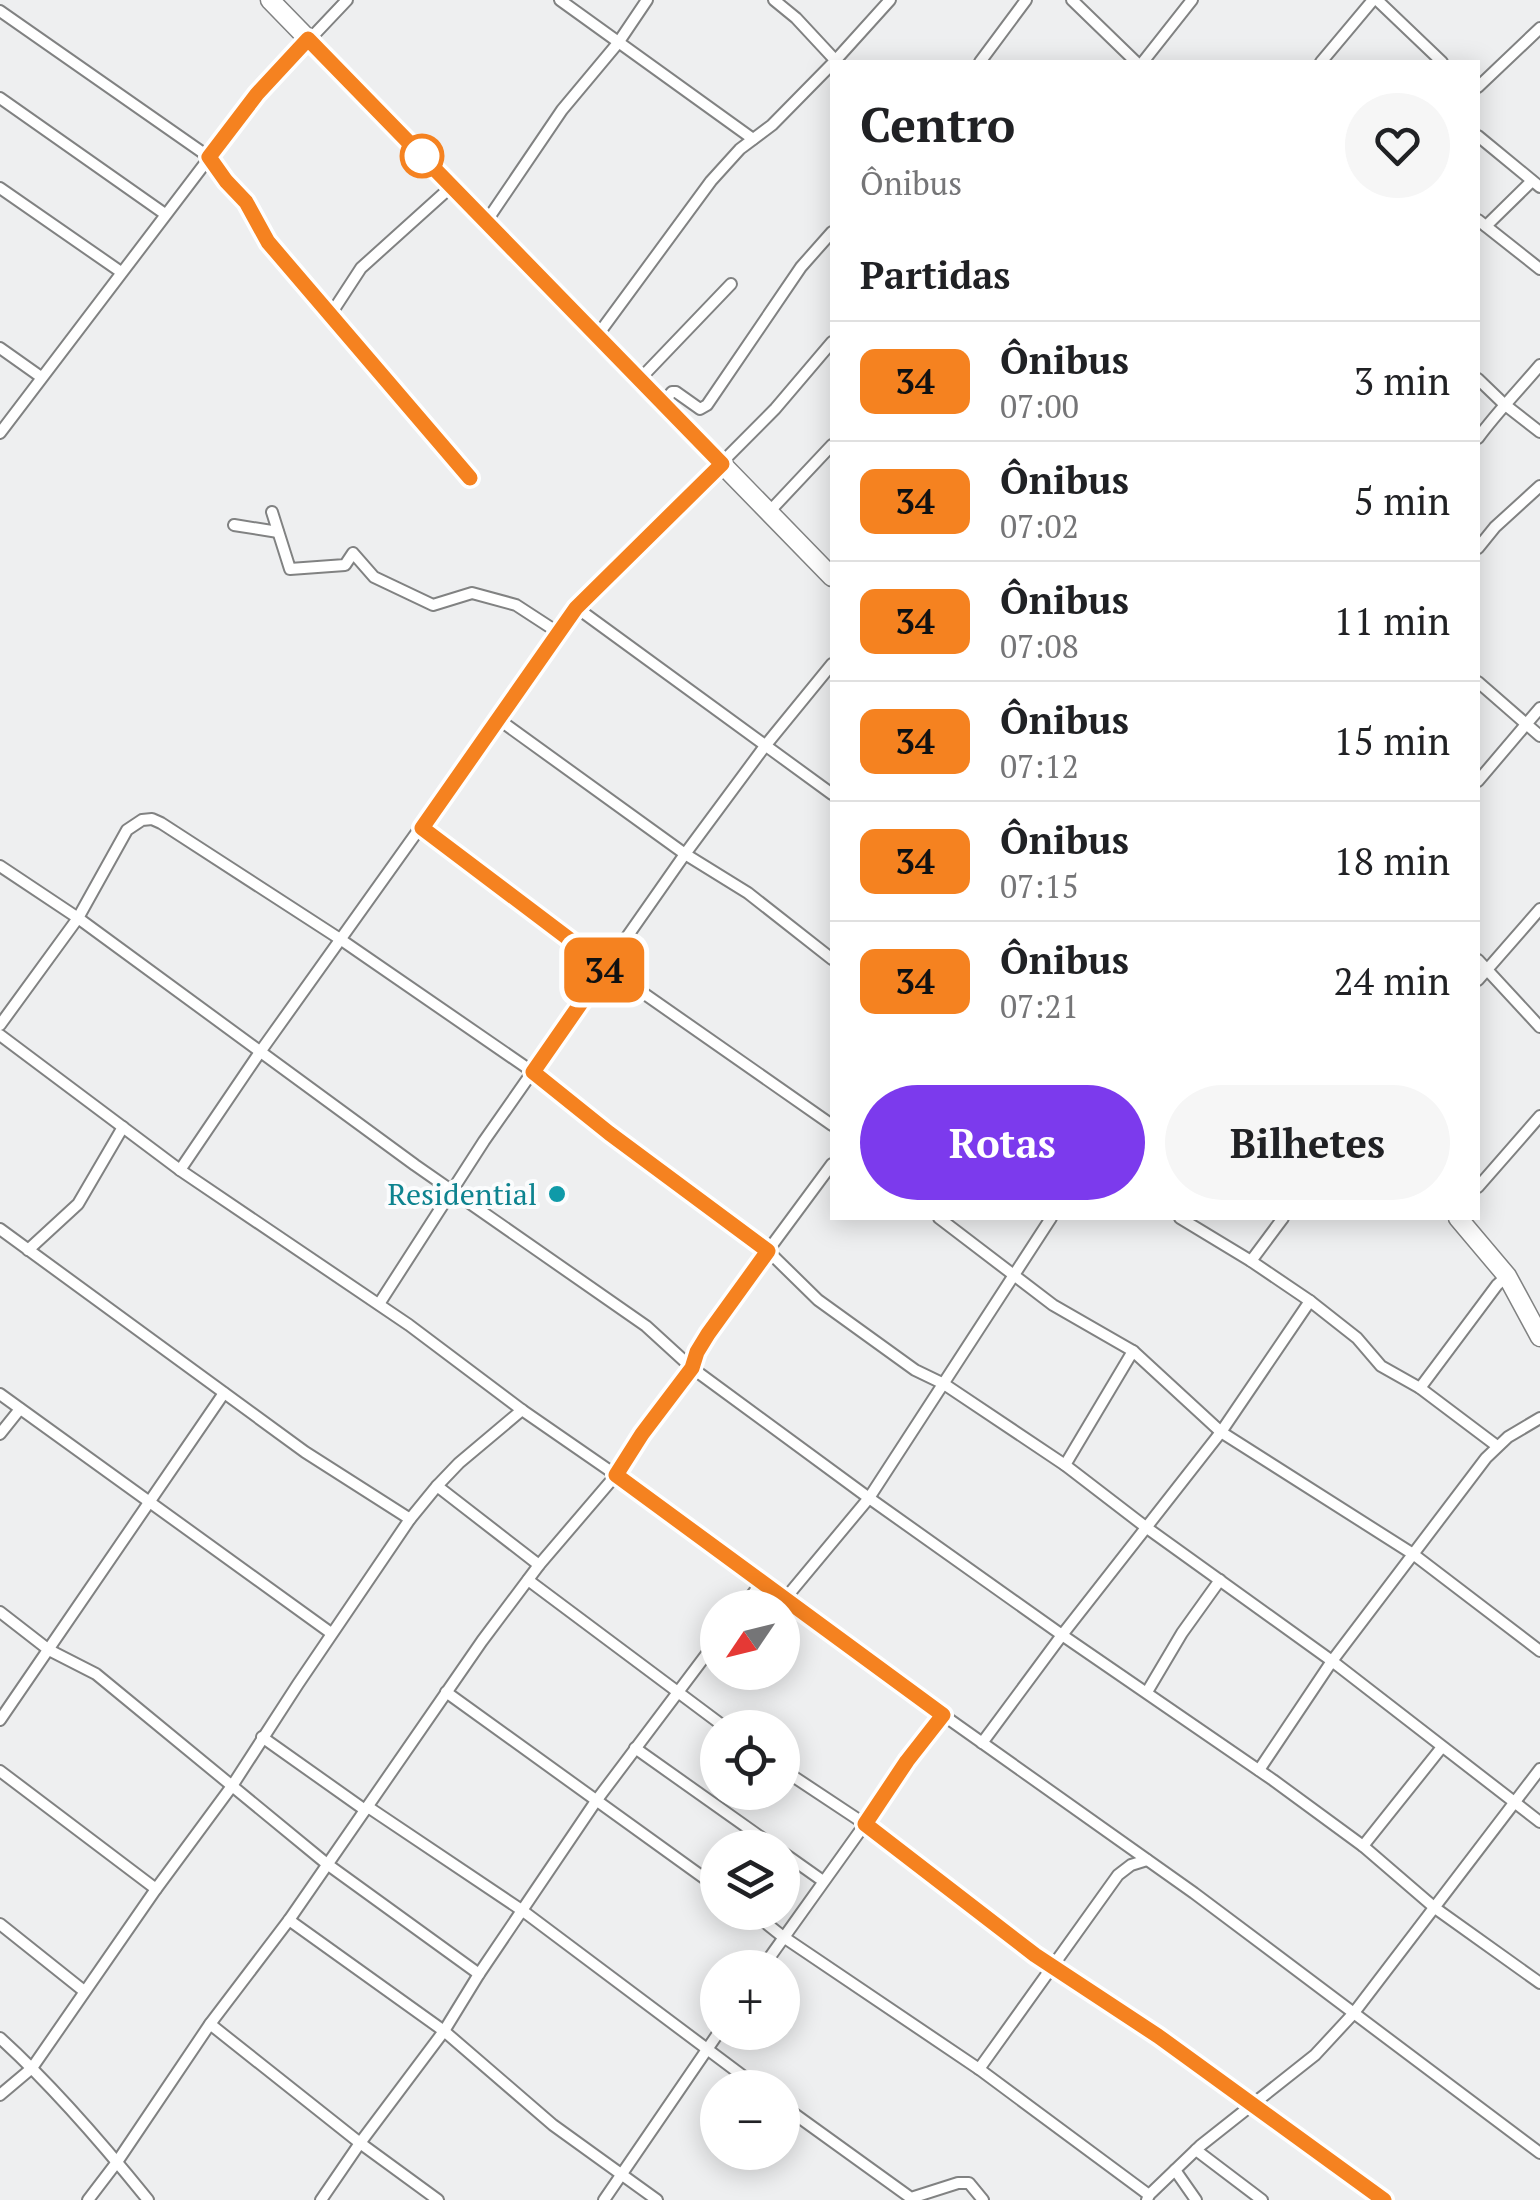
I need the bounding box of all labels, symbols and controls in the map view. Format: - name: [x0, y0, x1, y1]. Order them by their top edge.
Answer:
- text: Centro: [860, 92, 1015, 156]
- button: heart: [1345, 93, 1450, 198]
- unlabelled marker: [401, 135, 443, 177]
- text: Ônibus: [860, 162, 962, 204]
- text: Partidas: [860, 250, 1011, 300]
- text: Ônibus: [1000, 335, 1129, 385]
- text: 3 min: [1354, 356, 1450, 406]
- text: 34: [895, 358, 935, 404]
- text: 07:00: [1000, 385, 1079, 427]
- text: Ônibus: [1000, 455, 1129, 505]
- text: 5 min: [1354, 476, 1450, 526]
- text: 34: [895, 478, 935, 524]
- text: 07:02: [1000, 505, 1079, 547]
- text: Ônibus: [1000, 575, 1129, 625]
- text: 11 min: [1333, 596, 1450, 646]
- text: 34: [895, 598, 935, 644]
- text: 07:08: [1000, 625, 1079, 667]
- text: Ônibus: [1000, 695, 1129, 745]
- text: 15 min: [1333, 716, 1450, 766]
- text: 34: [895, 718, 935, 764]
- text: 07:12: [1000, 745, 1079, 787]
- text: Ônibus: [1000, 815, 1129, 865]
- text: 18 min: [1333, 836, 1450, 886]
- text: 34: [895, 838, 935, 884]
- text: 07:15: [1000, 865, 1079, 907]
- text: Ônibus: [1000, 935, 1129, 985]
- line badge: 34: [559, 938, 649, 1002]
- text: 34: [584, 947, 624, 993]
- text: 24 min: [1333, 956, 1450, 1006]
- text: 34: [895, 958, 935, 1004]
- text: 07:21: [1000, 985, 1079, 1027]
- button: Rotas: [860, 1085, 1145, 1200]
- button: Bilhetes: [1165, 1085, 1450, 1200]
- place label: Residential: [387, 1174, 537, 1214]
- marker: Residential: [546, 1183, 568, 1205]
- north arrow: [700, 1590, 800, 1690]
- map controls: [700, 1590, 800, 2170]
- button: locate: [700, 1710, 800, 1810]
- button: layers: [700, 1830, 800, 1930]
- button: +: [700, 1950, 800, 2050]
- button: −: [700, 2070, 800, 2170]

